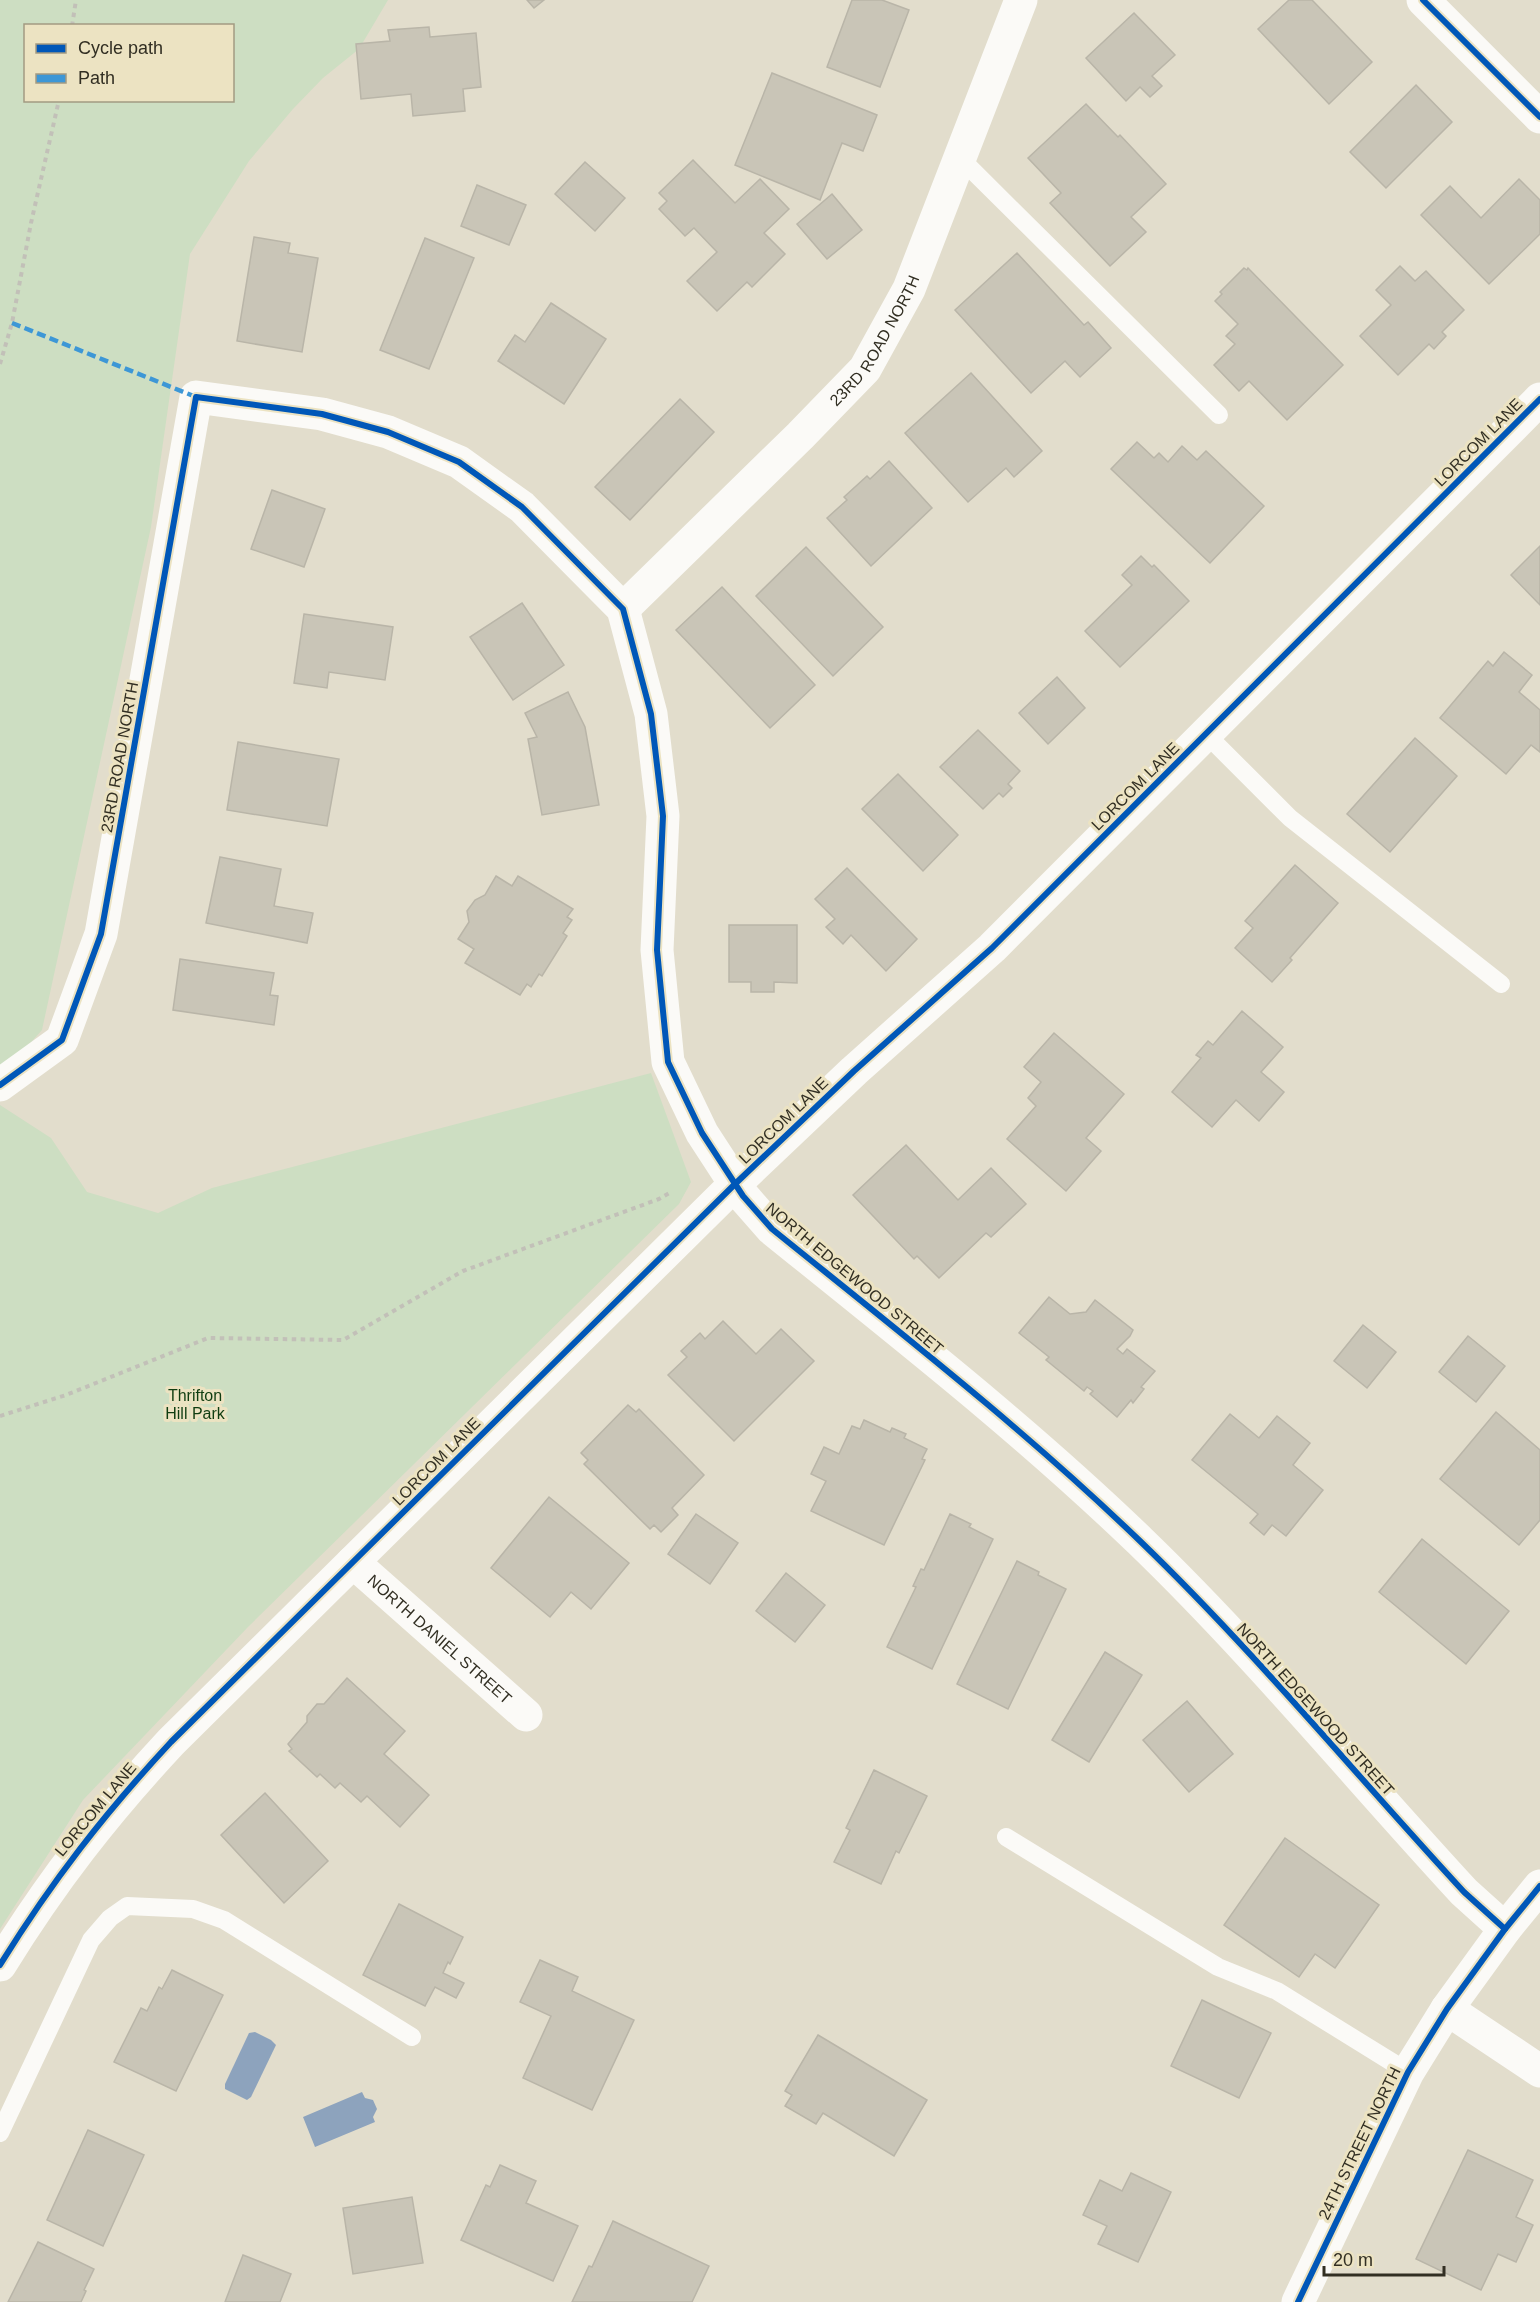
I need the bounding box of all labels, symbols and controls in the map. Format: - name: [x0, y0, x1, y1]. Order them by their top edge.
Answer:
- legend: [24, 24, 234, 102]
- text: Cycle path: [78, 38, 163, 58]
- text: Path: [78, 68, 115, 88]
- street label: 23RD ROAD NORTH: [826, 273, 923, 409]
- street label: LORCOM LANE: [1431, 395, 1526, 490]
- street label: 23RD ROAD NORTH: [98, 680, 141, 834]
- street label: LORCOM LANE: [1088, 739, 1183, 834]
- street label: LORCOM LANE: [736, 1074, 831, 1167]
- street label: NORTH EDGEWOOD STREET: [763, 1199, 947, 1358]
- park label: Thrifton Hill Park: [165, 1387, 226, 1422]
- street label: LORCOM LANE: [389, 1414, 484, 1509]
- street label: NORTH DANIEL STREET: [364, 1571, 515, 1707]
- street label: NORTH EDGEWOOD STREET: [1234, 1620, 1398, 1799]
- street label: LORCOM LANE: [51, 1759, 139, 1859]
- street label: 24TH STREET NORTH: [1315, 2064, 1404, 2222]
- scale bar: [1324, 2239, 1444, 2277]
- text: 20 m: [1333, 2250, 1373, 2270]

